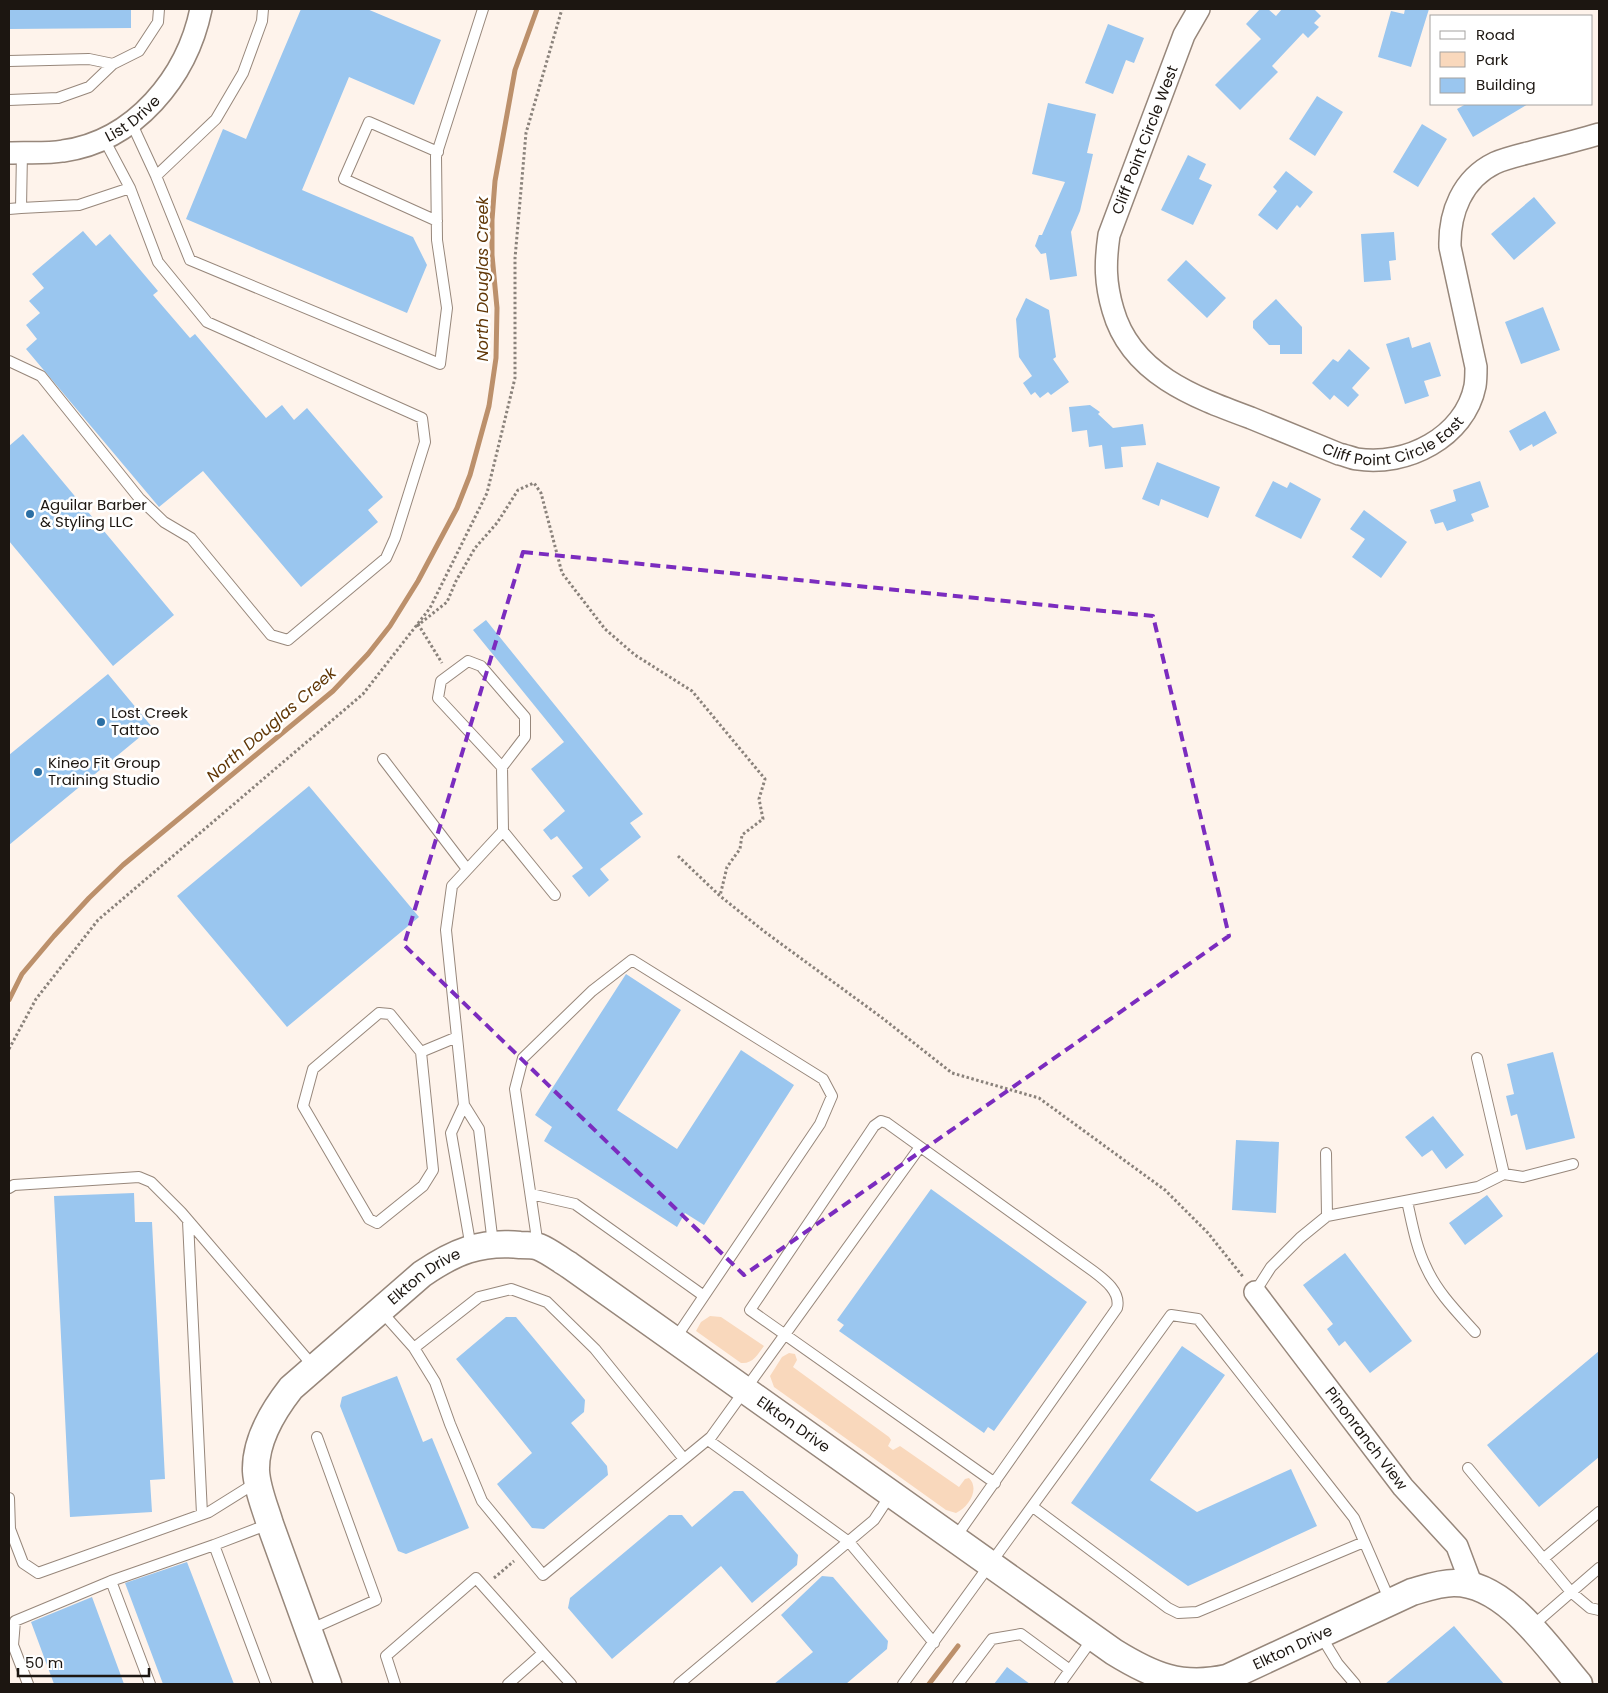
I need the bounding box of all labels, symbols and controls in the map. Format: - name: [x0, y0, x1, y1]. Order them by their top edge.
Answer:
- legend: [1430, 15, 1593, 105]
- text: Road: [1476, 24, 1515, 45]
- text: Park: [1476, 49, 1508, 70]
- street label: Cliff Point Circle West: [1106, 62, 1183, 217]
- text: Building: [1476, 74, 1536, 95]
- street label: List Drive: [101, 90, 165, 147]
- water label: North Douglas Creek: [471, 196, 494, 362]
- street label: Cliff Point Circle East: [1319, 412, 1468, 470]
- place label: Aguilar Barber & Styling LLC: [40, 494, 147, 532]
- marker: Aguilar Barber & Styling LLC: [24, 508, 36, 520]
- water label: North Douglas Creek: [201, 661, 342, 787]
- place label: Lost Creek Tattoo: [111, 702, 188, 740]
- marker: Lost Creek Tattoo: [95, 716, 107, 728]
- place label: Kineo Fit Group Training Studio: [48, 752, 161, 790]
- marker: Kineo Fit Group Training Studio: [32, 766, 44, 778]
- street label: Elkton Drive: [383, 1243, 464, 1309]
- street label: Pinonranch View: [1321, 1382, 1413, 1495]
- street label: Elkton Drive: [753, 1391, 835, 1457]
- street label: Elkton Drive: [1249, 1620, 1336, 1675]
- scale bar: [18, 1646, 149, 1678]
- text: 50 m: [25, 1652, 63, 1673]

